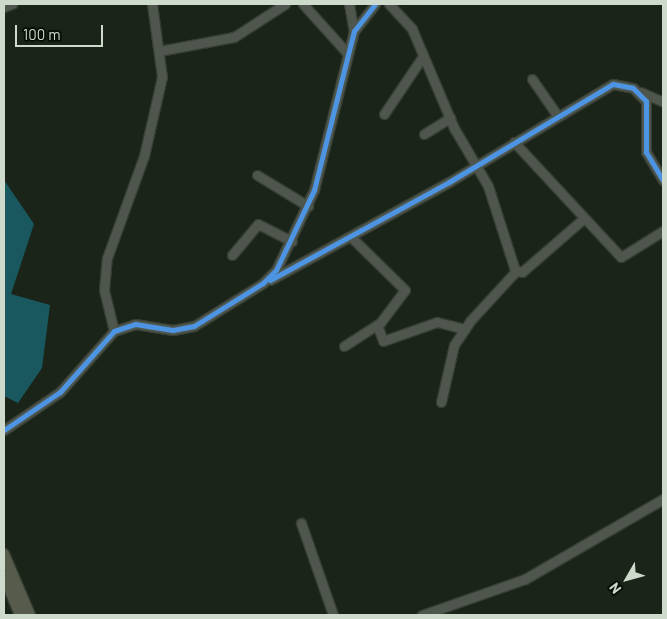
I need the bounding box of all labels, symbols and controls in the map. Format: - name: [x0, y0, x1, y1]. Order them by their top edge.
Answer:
- scale bar: [18, 15, 105, 47]
- text: 100 m: [23, 25, 61, 43]
- north arrow: [602, 554, 652, 604]
- text: N: [605, 580, 624, 597]

